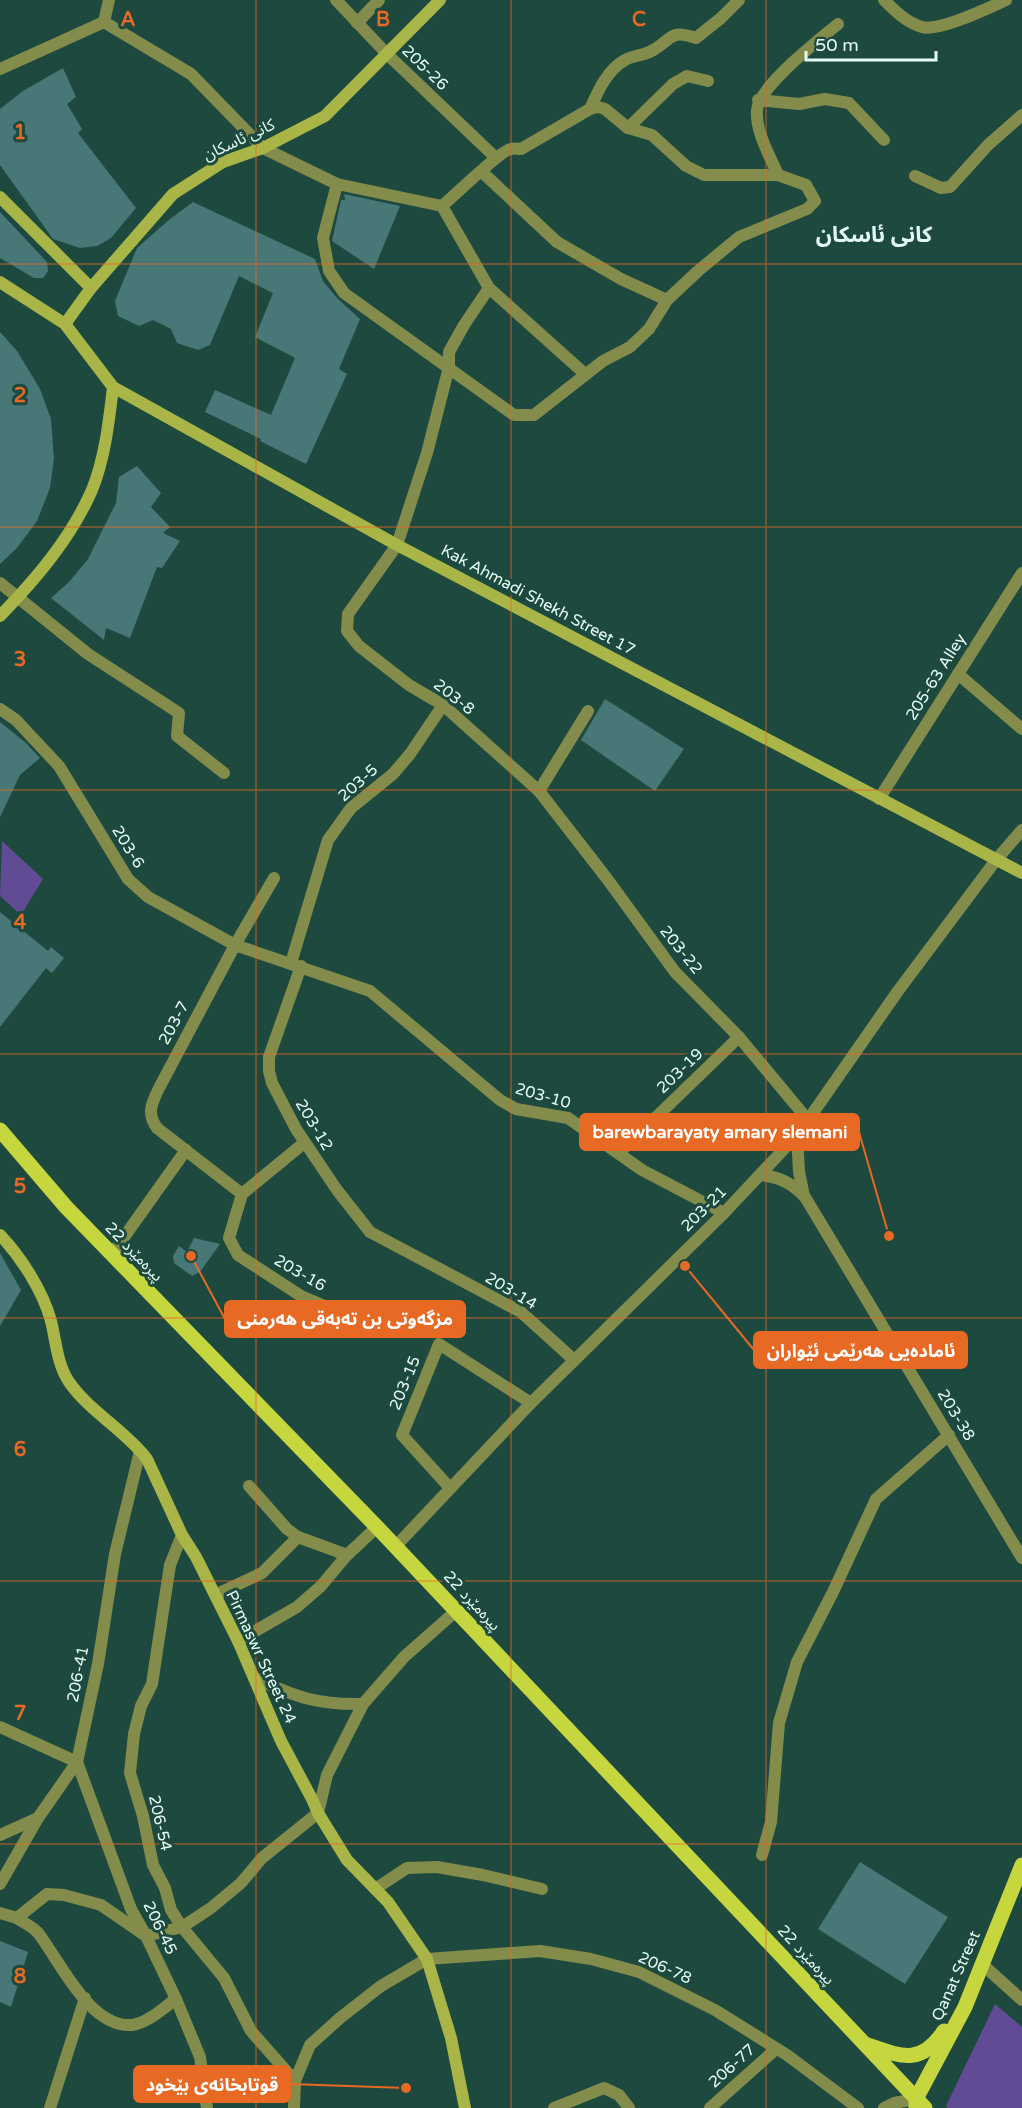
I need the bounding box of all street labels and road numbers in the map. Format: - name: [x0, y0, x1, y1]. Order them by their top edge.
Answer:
- street label: 205-26: [398, 41, 452, 95]
- street label: کانی ئاسکان: [200, 115, 278, 165]
- street label: Kak Ahmadi Shekh Street 17: [437, 540, 639, 660]
- street label: 205-63 Alley: [901, 630, 971, 724]
- street label: 203-8: [429, 675, 479, 719]
- street label: 203-5: [334, 760, 382, 806]
- street label: 203-6: [107, 822, 149, 872]
- street label: 203-22: [655, 922, 707, 978]
- street label: 203-7: [154, 998, 194, 1048]
- street label: 203-19: [653, 1044, 707, 1098]
- street label: 203-10: [513, 1079, 573, 1113]
- street label: 203-12: [291, 1096, 337, 1154]
- street label: 203-21: [677, 1182, 731, 1236]
- street label: 22 پیرەمێرد: [101, 1218, 167, 1286]
- street label: 203-16: [270, 1250, 330, 1296]
- street label: 203-14: [482, 1268, 540, 1314]
- street label: 203-15: [385, 1353, 425, 1413]
- street label: 203-38: [933, 1386, 979, 1444]
- street label: 22 پیرەمێرد: [439, 1567, 505, 1635]
- street label: Pirmaswr Street 24: [221, 1587, 301, 1727]
- street label: 206-41: [63, 1644, 93, 1704]
- street label: 206-54: [144, 1793, 176, 1853]
- street label: 206-45: [139, 1898, 181, 1958]
- street label: 22 پیرەمێرد: [773, 1921, 839, 1989]
- street label: Qanat Street: [927, 1928, 985, 2024]
- street label: 206-78: [635, 1947, 695, 1989]
- street label: 206-77: [704, 2040, 760, 2092]

